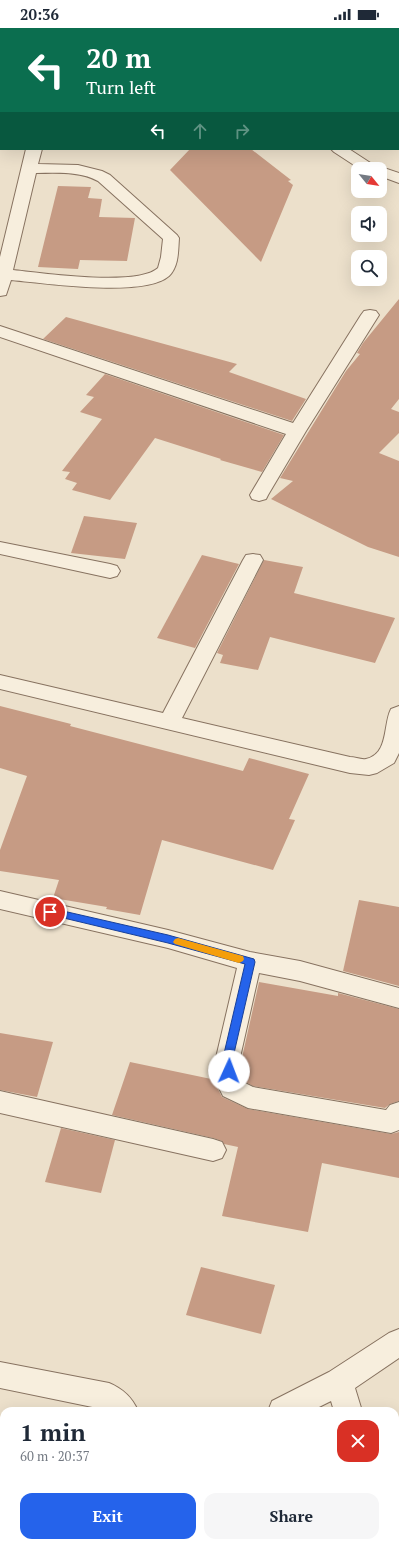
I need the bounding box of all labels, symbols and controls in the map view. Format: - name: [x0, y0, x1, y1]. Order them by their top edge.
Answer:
- text: 20:36: [20, 4, 59, 24]
- text: 20 m: [86, 39, 151, 76]
- icon: left: [20, 44, 72, 96]
- text: Turn left: [86, 75, 156, 99]
- icon: left: [147, 120, 169, 142]
- icon: ahead: [189, 120, 211, 142]
- icon: right: [231, 120, 253, 142]
- north arrow: [351, 162, 387, 198]
- map controls: [351, 162, 387, 286]
- button: sound: [351, 206, 387, 242]
- button: search: [351, 250, 387, 286]
- pin: [33, 895, 67, 929]
- icon: arrive: [39, 901, 61, 923]
- position arrow: [208, 1050, 250, 1092]
- text: 1 min: [20, 1416, 86, 1448]
- button: close: [337, 1420, 379, 1462]
- text: 60 m · 20:37: [20, 1447, 90, 1465]
- button: Exit: [20, 1493, 196, 1539]
- button: Share: [204, 1493, 379, 1539]

